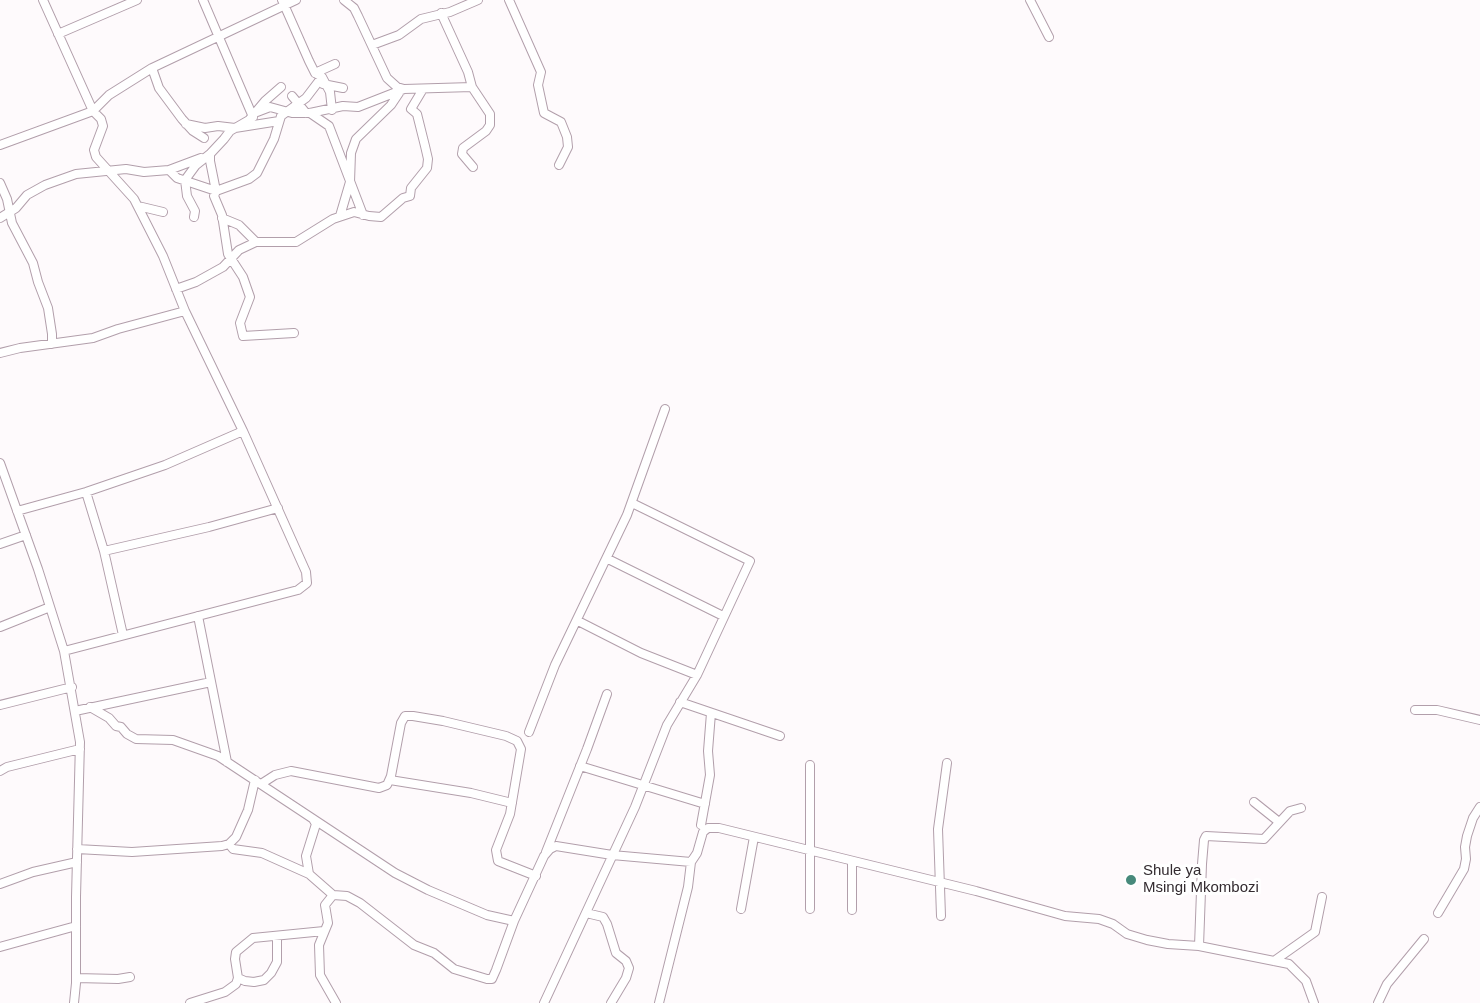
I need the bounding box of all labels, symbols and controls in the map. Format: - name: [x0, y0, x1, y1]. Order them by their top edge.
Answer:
- place label: Shule ya Msingi Mkombozi: [1143, 862, 1259, 897]
- marker: Shule ya Msingi Mkombozi: [1124, 873, 1138, 887]

